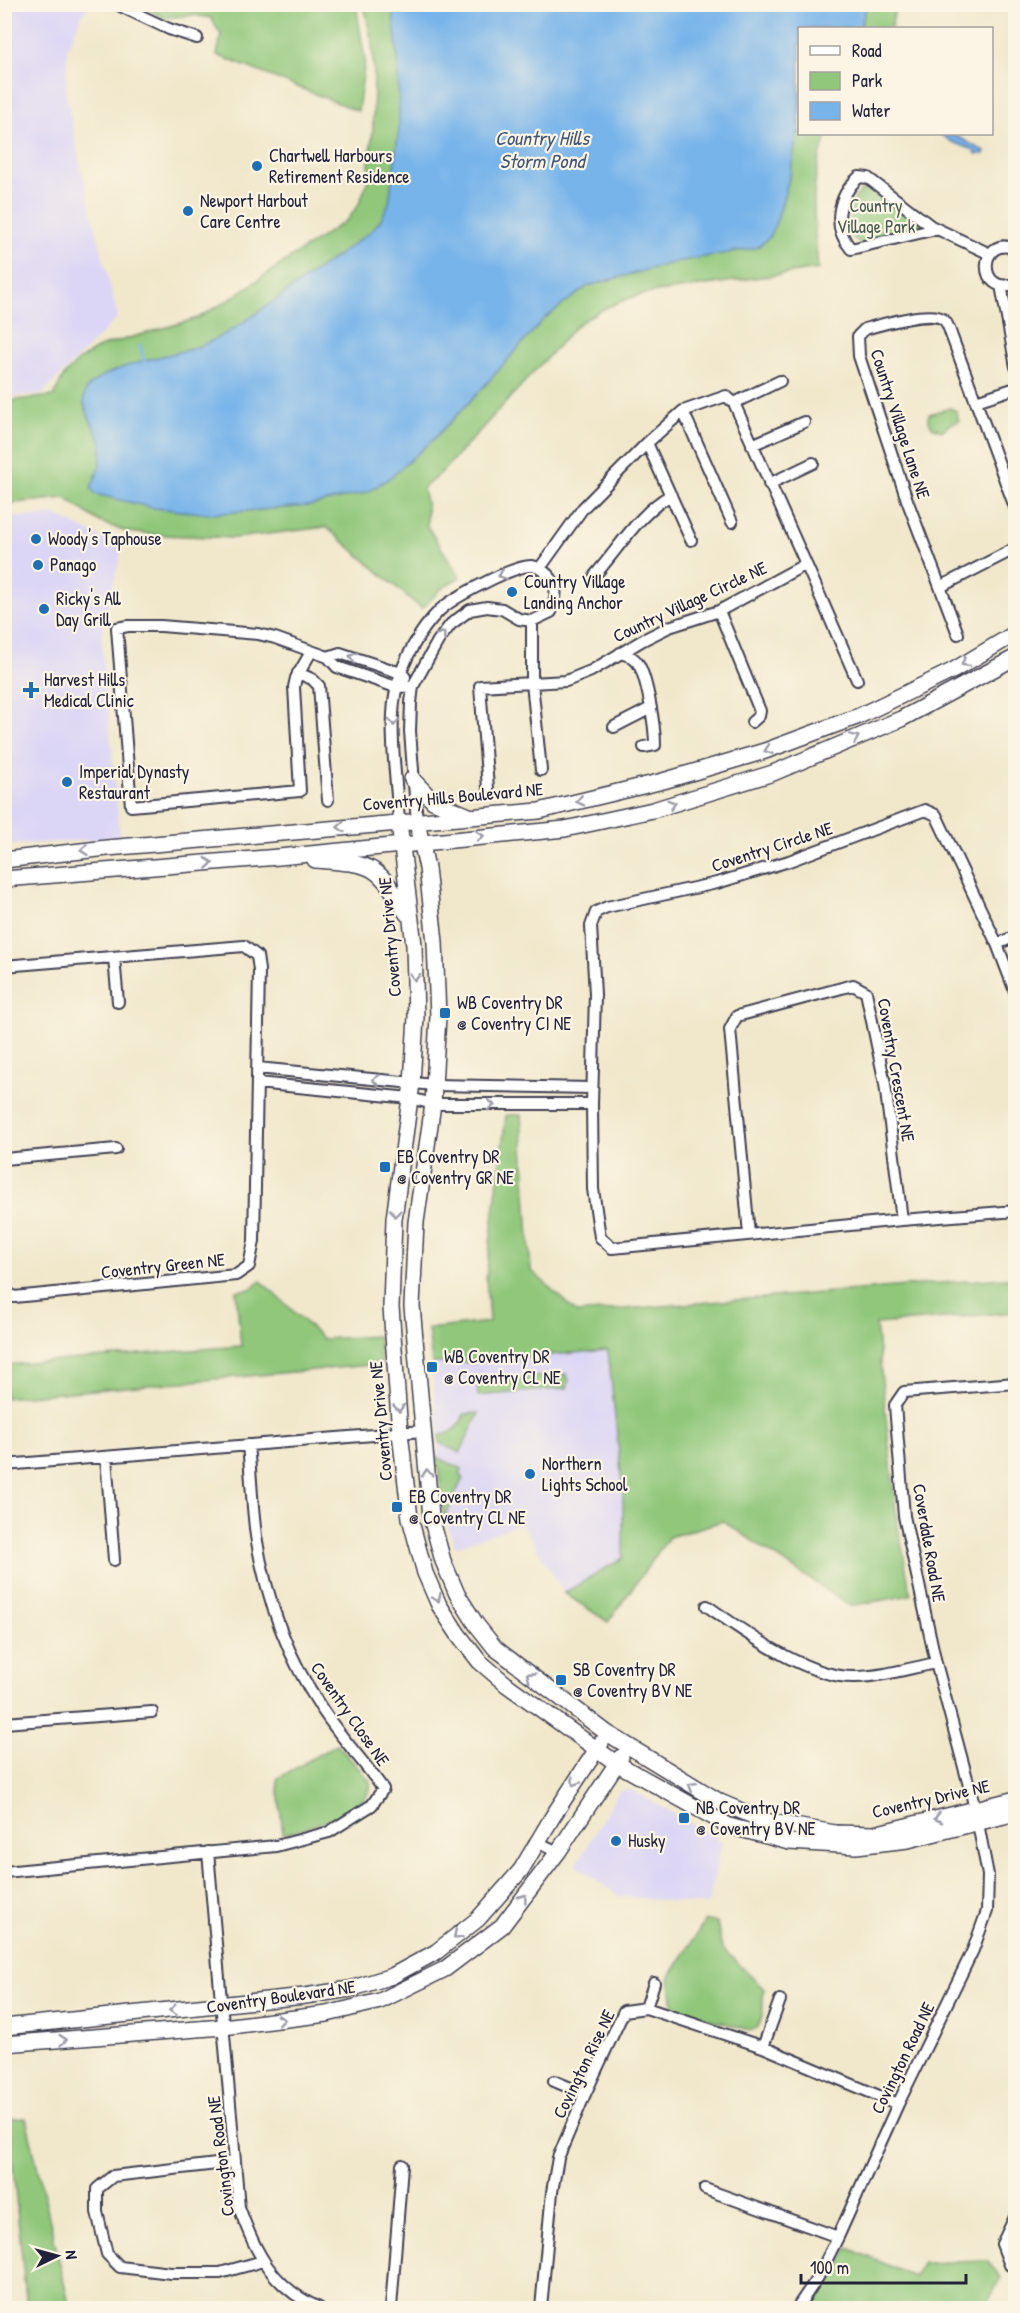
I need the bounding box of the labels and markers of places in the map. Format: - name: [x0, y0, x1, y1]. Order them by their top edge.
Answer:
- place label: Chartwell Harbours Retirement Residence: [269, 143, 409, 189]
- marker: Chartwell Harbours Retirement Residence: [250, 159, 264, 173]
- place label: Newport Harbout Care Centre: [200, 188, 309, 234]
- marker: Newport Harbout Care Centre: [181, 204, 195, 218]
- place label: Woody's Taphouse: [48, 526, 162, 551]
- marker: Woody's Taphouse: [29, 532, 43, 546]
- place label: Panago: [50, 552, 96, 577]
- marker: Panago: [31, 558, 45, 572]
- place label: Country Village Landing Anchor: [524, 569, 625, 615]
- marker: Country Village Landing Anchor: [505, 585, 519, 599]
- place label: Ricky's All Day Grill: [56, 586, 121, 632]
- marker: Ricky's All Day Grill: [37, 602, 51, 616]
- place label: Harvest Hills Medical Clinic: [44, 667, 134, 713]
- marker: Harvest Hills Medical Clinic: [22, 681, 40, 699]
- place label: Imperial Dynasty Restaurant: [79, 759, 190, 805]
- marker: Imperial Dynasty Restaurant: [60, 775, 74, 789]
- place label: WB Coventry DR @ Coventry CI NE: [457, 990, 571, 1036]
- marker: WB Coventry DR @ Coventry CI NE: [438, 1006, 452, 1020]
- place label: EB Coventry DR @ Coventry GR NE: [397, 1144, 514, 1190]
- marker: EB Coventry DR @ Coventry GR NE: [378, 1160, 392, 1174]
- place label: WB Coventry DR @ Coventry CL NE: [444, 1344, 561, 1390]
- marker: WB Coventry DR @ Coventry CL NE: [425, 1360, 439, 1374]
- place label: Northern Lights School: [542, 1451, 628, 1497]
- marker: Northern Lights School: [523, 1467, 537, 1481]
- place label: EB Coventry DR @ Coventry CL NE: [409, 1484, 526, 1530]
- marker: EB Coventry DR @ Coventry CL NE: [390, 1500, 404, 1514]
- place label: SB Coventry DR @ Coventry BV NE: [573, 1657, 692, 1703]
- marker: SB Coventry DR @ Coventry BV NE: [554, 1673, 568, 1687]
- place label: NB Coventry DR @ Coventry BV NE: [696, 1795, 815, 1841]
- marker: NB Coventry DR @ Coventry BV NE: [677, 1811, 691, 1825]
- place label: Husky: [628, 1828, 666, 1853]
- marker: Husky: [609, 1834, 623, 1848]

